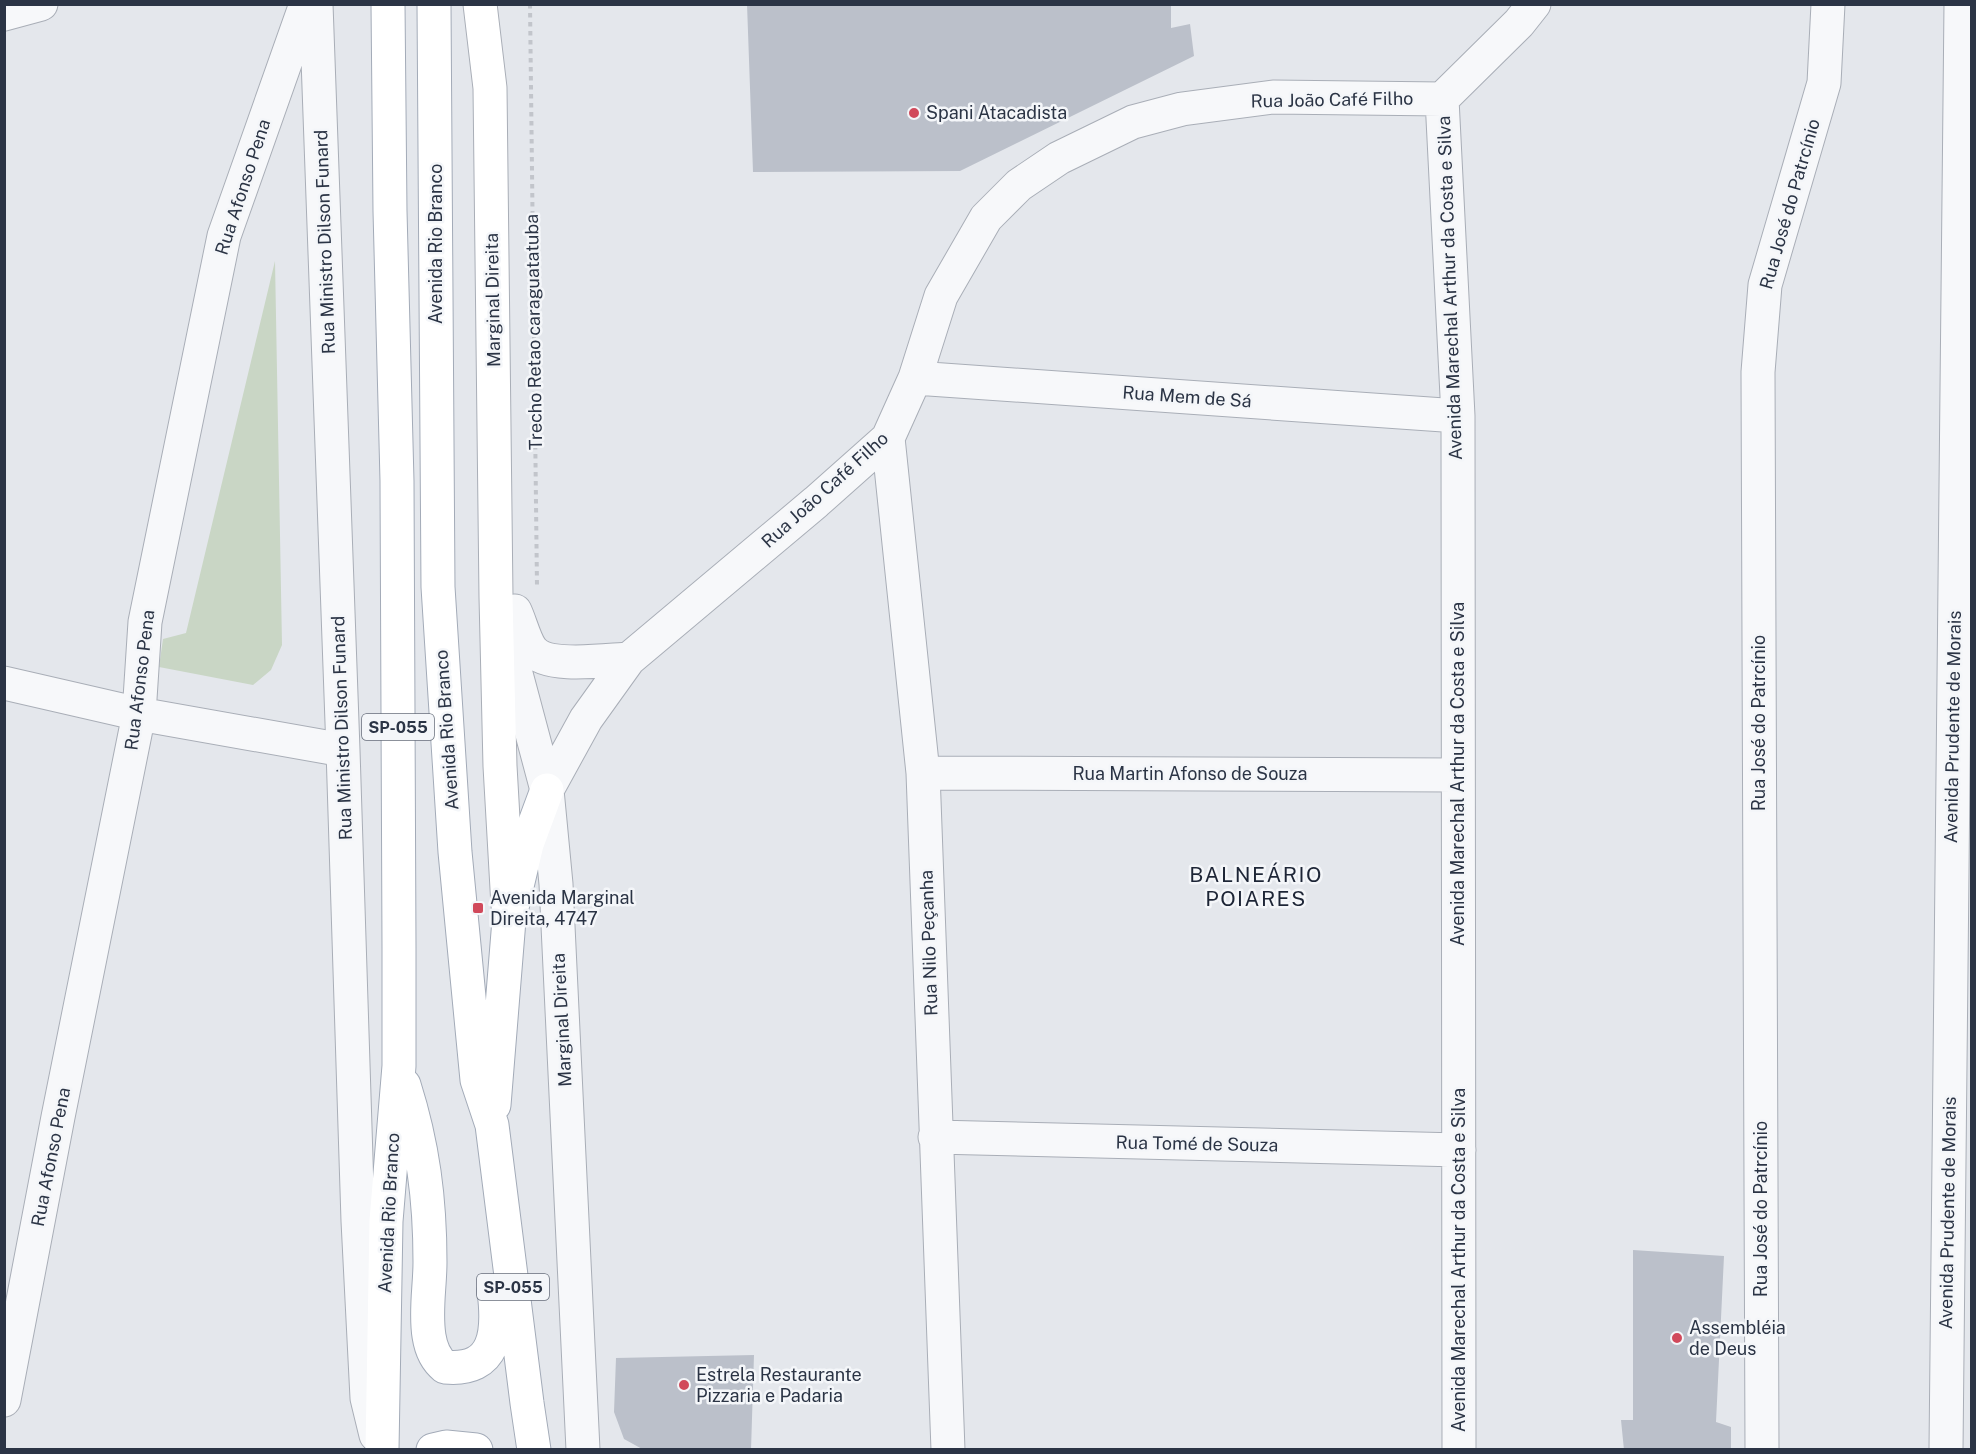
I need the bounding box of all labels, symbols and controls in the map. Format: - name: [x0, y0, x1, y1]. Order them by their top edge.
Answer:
- street label: Rua João Café Filho: [1250, 88, 1414, 111]
- place label: Spani Atacadista: [926, 102, 1067, 123]
- marker: Spani Atacadista: [907, 106, 921, 120]
- street label: Avenida Marechal Arthur da Costa e Silva: [1433, 115, 1466, 461]
- street label: Rua Afonso Pena: [211, 116, 274, 257]
- street label: Rua José do Patrcínio: [1755, 116, 1824, 292]
- street label: Rua Ministro Dilson Funard: [310, 129, 339, 355]
- street label: Avenida Rio Branco: [425, 164, 446, 324]
- street label: Trecho Retao caraguatatuba: [521, 214, 546, 450]
- street label: Marginal Direita: [481, 233, 504, 367]
- street label: Rua Mem de Sá: [1122, 382, 1252, 411]
- street label: Rua João Café Filho: [757, 427, 892, 552]
- street label: Avenida Marechal Arthur da Costa e Silva: [1447, 602, 1468, 946]
- street label: Rua Afonso Pena: [120, 608, 159, 751]
- street label: Avenida Prudente de Morais: [1940, 610, 1965, 844]
- street label: Rua Ministro Dilson Funard: [327, 615, 356, 841]
- street label: Rua José do Patrcínio: [1748, 635, 1769, 811]
- street label: Avenida Rio Branco: [430, 649, 463, 811]
- road number: SP-055: [362, 714, 434, 740]
- street label: Rua Martin Afonso de Souza: [1073, 763, 1307, 784]
- district label: BALNEÁRIO POIARES: [1189, 862, 1323, 911]
- street label: Rua Nilo Peçanha: [915, 870, 942, 1016]
- place label: Avenida Marginal Direita, 4747: [490, 887, 635, 929]
- marker: Avenida Marginal Direita, 4747: [471, 901, 485, 915]
- street label: Marginal Direita: [548, 953, 575, 1087]
- street label: Rua Afonso Pena: [27, 1085, 74, 1228]
- street label: Avenida Marechal Arthur da Costa e Silva: [1448, 1088, 1469, 1432]
- street label: Avenida Prudente de Morais: [1935, 1096, 1960, 1330]
- street label: Rua José do Patrcínio: [1750, 1121, 1771, 1297]
- street label: Avenida Rio Branco: [374, 1132, 403, 1294]
- street label: Rua Tomé de Souza: [1115, 1132, 1279, 1155]
- road number: SP-055: [477, 1274, 549, 1300]
- place label: Assembléia de Deus: [1689, 1317, 1786, 1359]
- marker: Assembléia de Deus: [1670, 1331, 1684, 1345]
- place label: Estrela Restaurante Pizzaria e Padaria: [696, 1364, 862, 1406]
- marker: Estrela Restaurante Pizzaria e Padaria: [677, 1378, 691, 1392]

